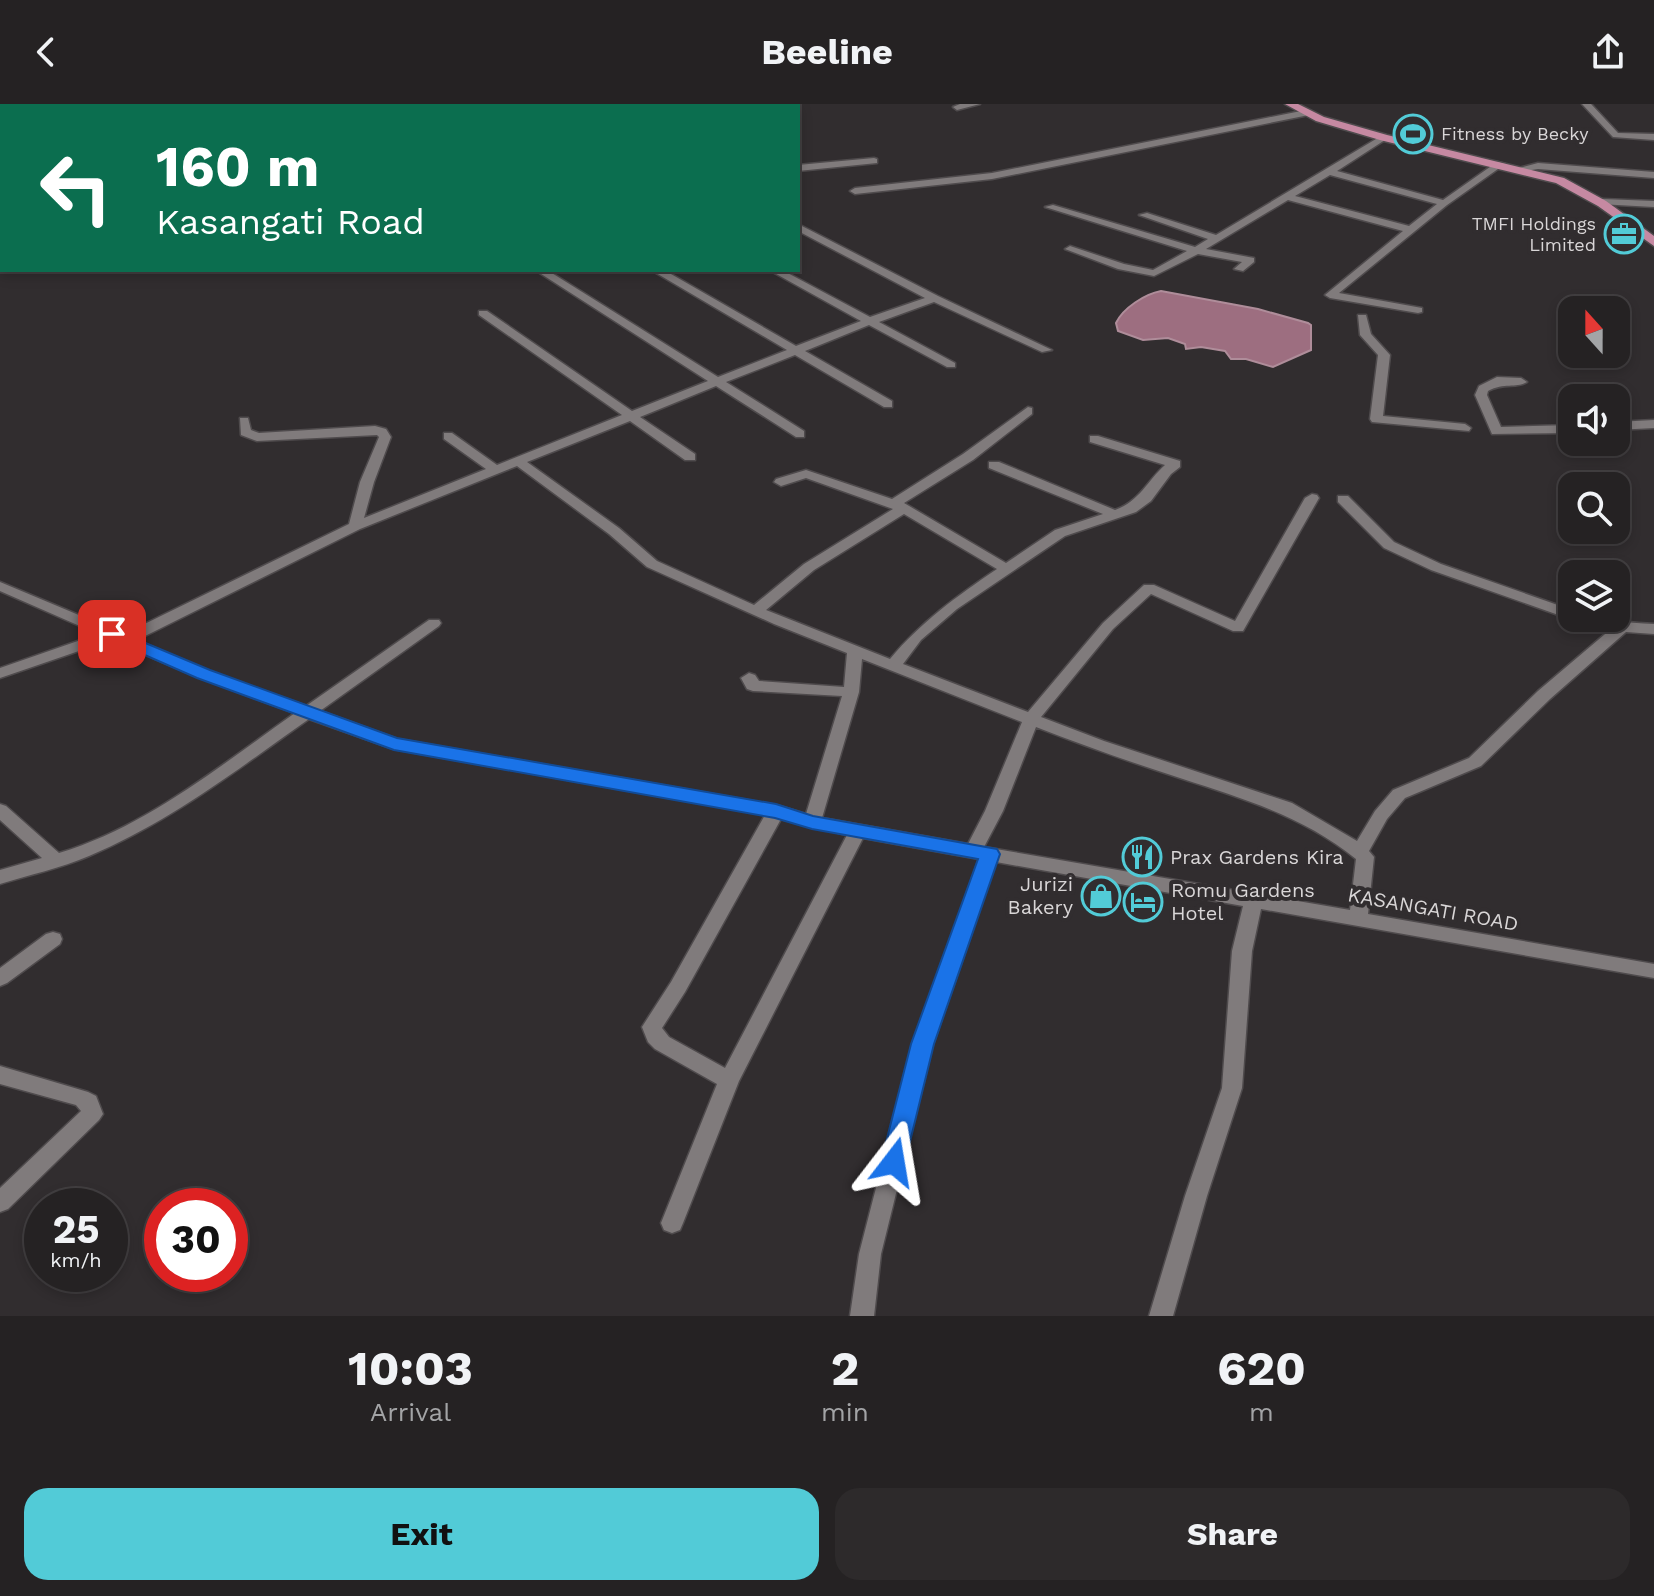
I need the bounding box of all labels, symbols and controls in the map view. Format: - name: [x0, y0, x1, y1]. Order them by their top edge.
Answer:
- icon: back: [24, 30, 68, 74]
- icon: share: [1586, 30, 1630, 74]
- text: Beeline: [761, 31, 893, 73]
- sports icon: Fitness by Becky: [1392, 113, 1434, 155]
- place label: Fitness by Becky: [1441, 123, 1589, 144]
- text: 160 m: [156, 134, 319, 200]
- icon: left: [24, 136, 128, 240]
- text: Kasangati Road: [156, 201, 425, 243]
- place label: TMFI Holdings Limited: [1472, 213, 1596, 255]
- office icon: TMFI Holdings Limited: [1603, 213, 1645, 255]
- north arrow: [1558, 296, 1630, 368]
- map controls: [1558, 296, 1630, 632]
- button: sound: [1558, 384, 1630, 456]
- button: search: [1558, 472, 1630, 544]
- button: layers: [1558, 560, 1630, 632]
- pin: [78, 600, 146, 668]
- icon: arrive: [90, 612, 134, 656]
- restaurant icon: Prax Gardens Kira: [1121, 836, 1163, 878]
- place label: Prax Gardens Kira: [1170, 845, 1344, 869]
- place label: Jurizi Bakery: [1008, 872, 1074, 919]
- shop icon: Jurizi Bakery: [1080, 875, 1122, 917]
- place label: Romu Gardens Hotel: [1171, 878, 1315, 925]
- hotel icon: Romu Gardens Hotel: [1122, 881, 1164, 923]
- street label: KASANGATI ROAD: [1346, 882, 1520, 936]
- position arrow: [852, 1120, 936, 1204]
- speed limit sign: 30: [144, 1188, 248, 1292]
- text: 25: [52, 1206, 100, 1253]
- text: km/h: [50, 1248, 102, 1272]
- text: 10:03: [348, 1340, 473, 1397]
- text: 2: [831, 1340, 859, 1397]
- text: 620: [1217, 1340, 1306, 1397]
- text: Arrival: [370, 1397, 451, 1427]
- text: min: [821, 1397, 869, 1427]
- text: m: [1249, 1397, 1274, 1427]
- button: Exit: [24, 1488, 819, 1580]
- button: Share: [835, 1488, 1630, 1580]

